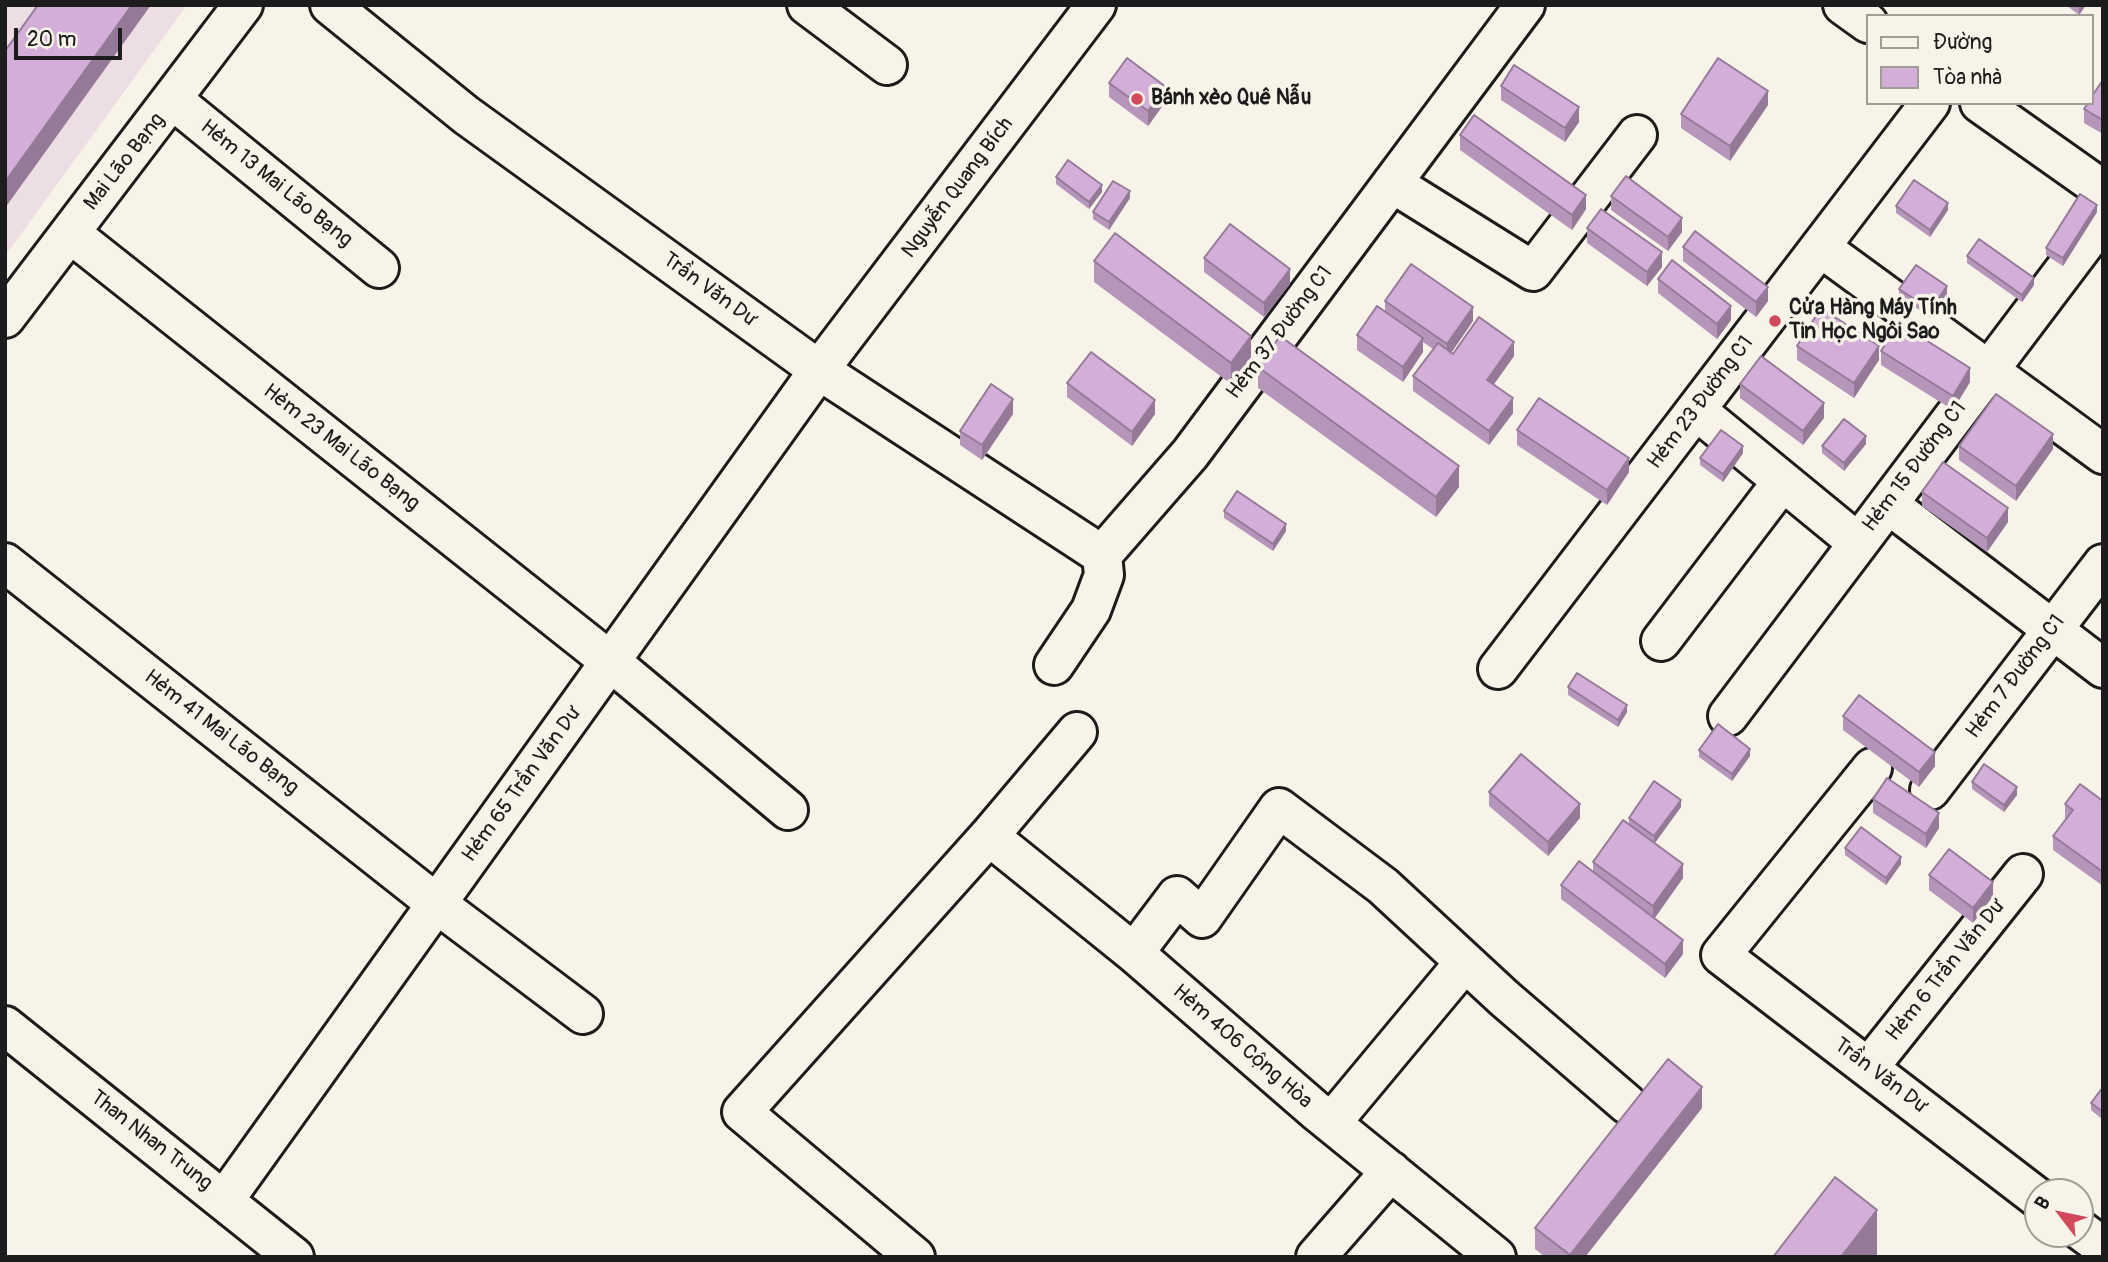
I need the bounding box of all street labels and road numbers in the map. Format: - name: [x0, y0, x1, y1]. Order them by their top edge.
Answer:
- street label: Mai Lão Bạng: [79, 108, 171, 216]
- street label: Nguyễn Quang Bích: [897, 113, 1019, 263]
- street label: Hẻm 13 Mai Lão Bạng: [195, 115, 357, 253]
- street label: Trần Văn Dư: [657, 248, 761, 332]
- street label: Hẻm 37 Đường C1: [1222, 262, 1338, 404]
- street label: Hẻm 23 Đường C1: [1643, 332, 1759, 474]
- street label: Hẻm 23 Mai Lão Bạng: [258, 379, 424, 517]
- street label: Hẻm 15 Đường C1: [1858, 397, 1972, 537]
- street label: Hẻm 7 Đường C1: [1961, 610, 2071, 744]
- street label: Hẻm 41 Mai Lão Bạng: [139, 665, 303, 801]
- street label: Hẻm 65 Trần Văn Dư: [457, 703, 587, 867]
- street label: Hẻm 6 Trần Văn Dư: [1881, 895, 2011, 1047]
- street label: Hẻm 406 Cộng Hòa: [1167, 979, 1317, 1115]
- street label: Trần Văn Dư: [1829, 1033, 1931, 1119]
- street label: Than Nhan Trung: [85, 1085, 217, 1197]

